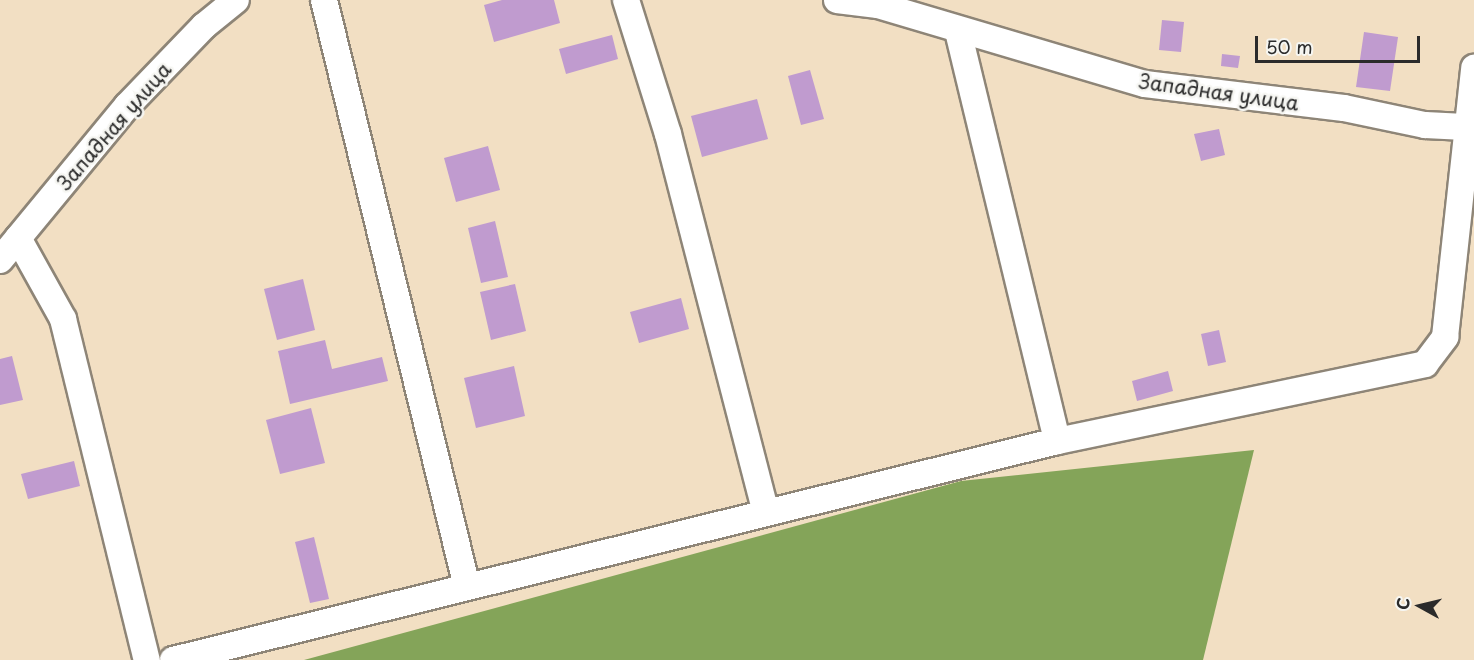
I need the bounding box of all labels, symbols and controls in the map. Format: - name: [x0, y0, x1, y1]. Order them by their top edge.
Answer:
- scale bar: [1258, 24, 1423, 62]
- text: 50 m: [1266, 33, 1313, 60]
- street label: Западная улица: [52, 57, 176, 195]
- street label: Западная улица: [1137, 69, 1301, 115]
- north arrow: [1390, 576, 1450, 636]
- text: С: [1389, 596, 1415, 611]

